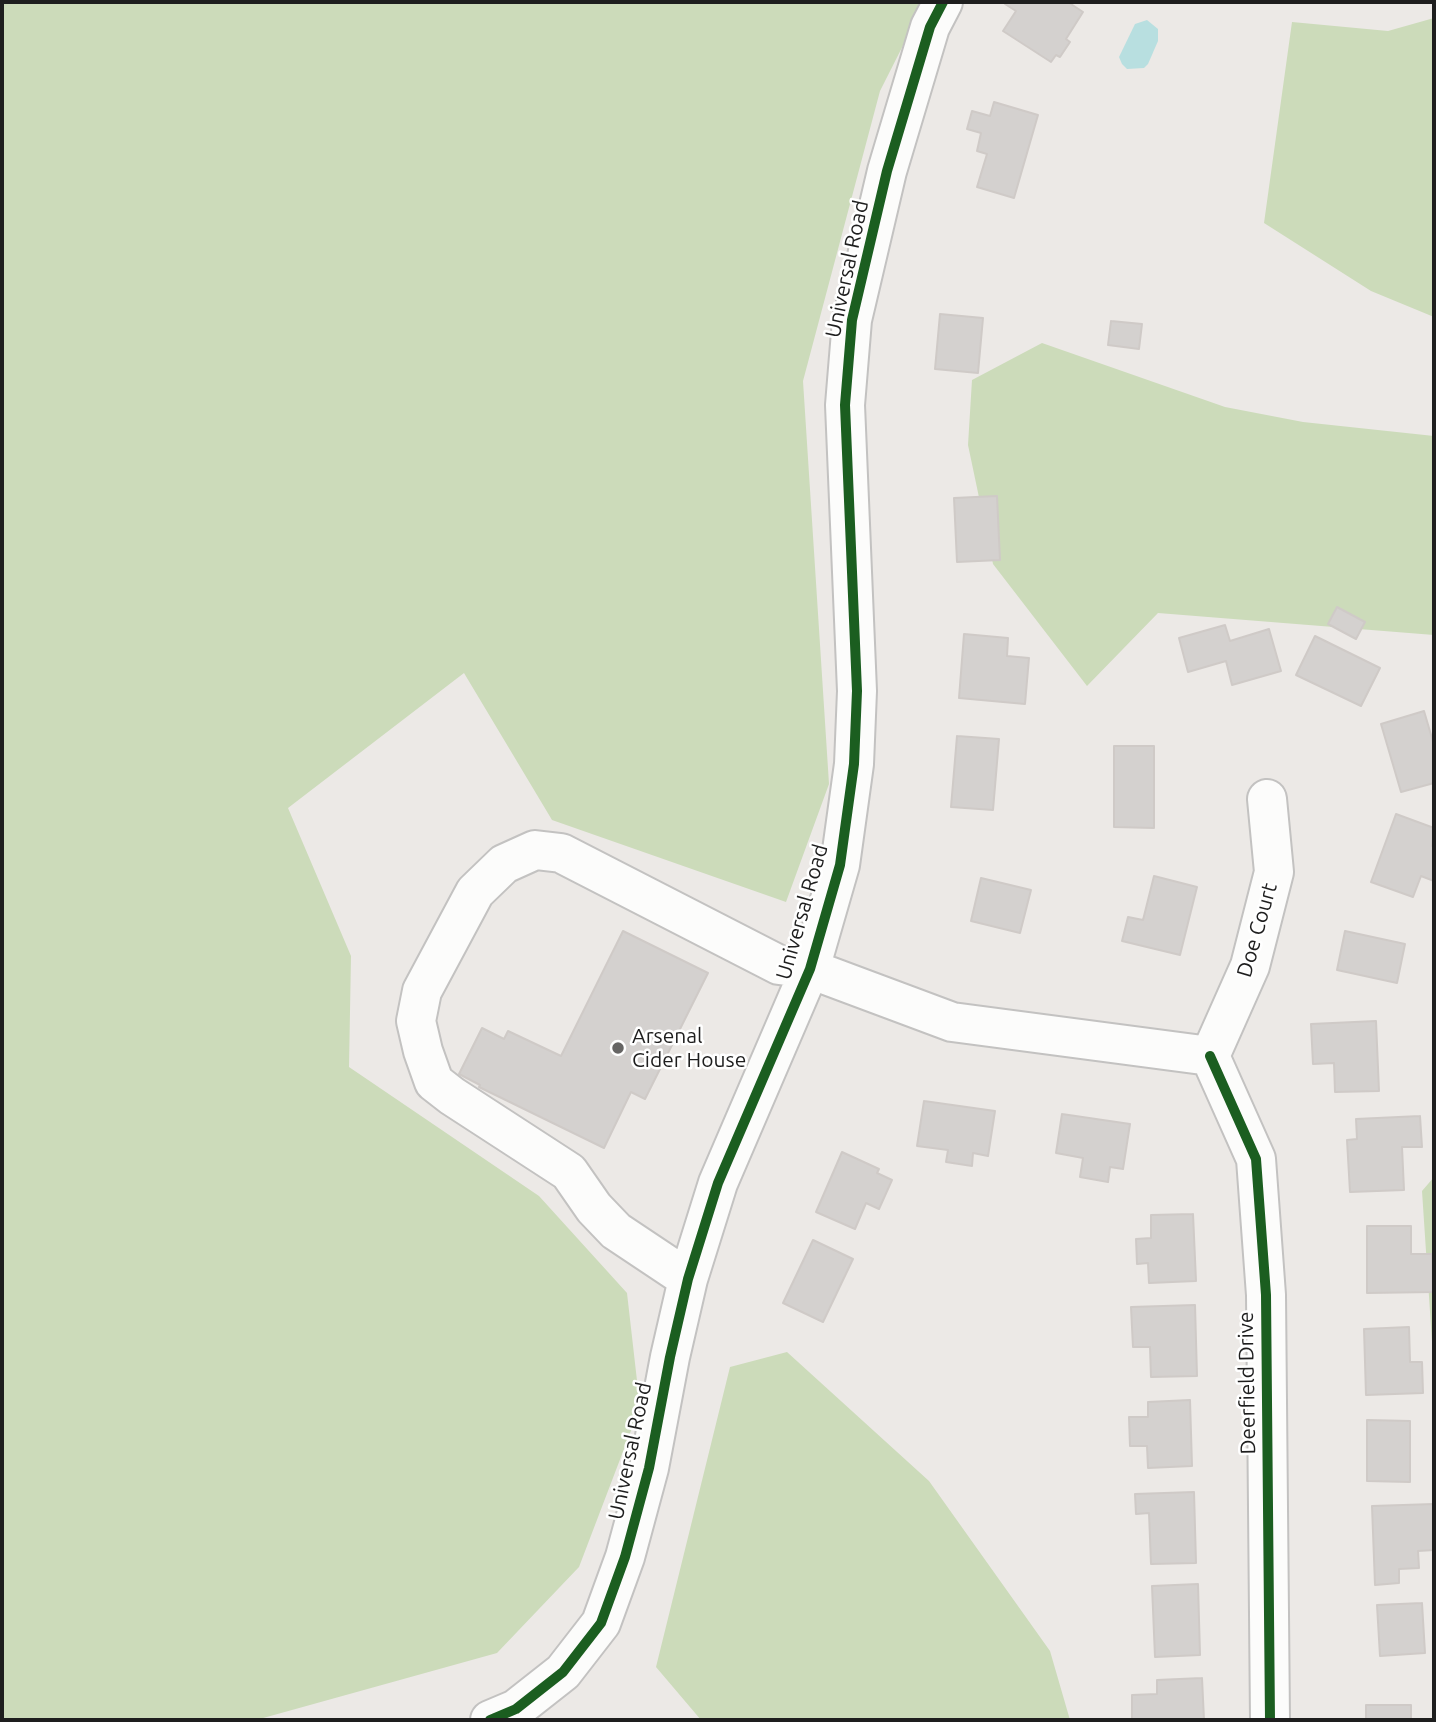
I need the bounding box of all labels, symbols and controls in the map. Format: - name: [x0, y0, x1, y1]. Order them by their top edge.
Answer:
- street label: Universal Road: [820, 198, 874, 340]
- street label: Universal Road: [771, 841, 833, 983]
- street label: Doe Court: [1232, 880, 1282, 980]
- place label: Arsenal Cider House: [632, 1023, 746, 1073]
- marker: Arsenal Cider House: [610, 1040, 626, 1056]
- street label: Deerfield Drive: [1233, 1311, 1261, 1455]
- street label: Universal Road: [603, 1380, 657, 1522]

